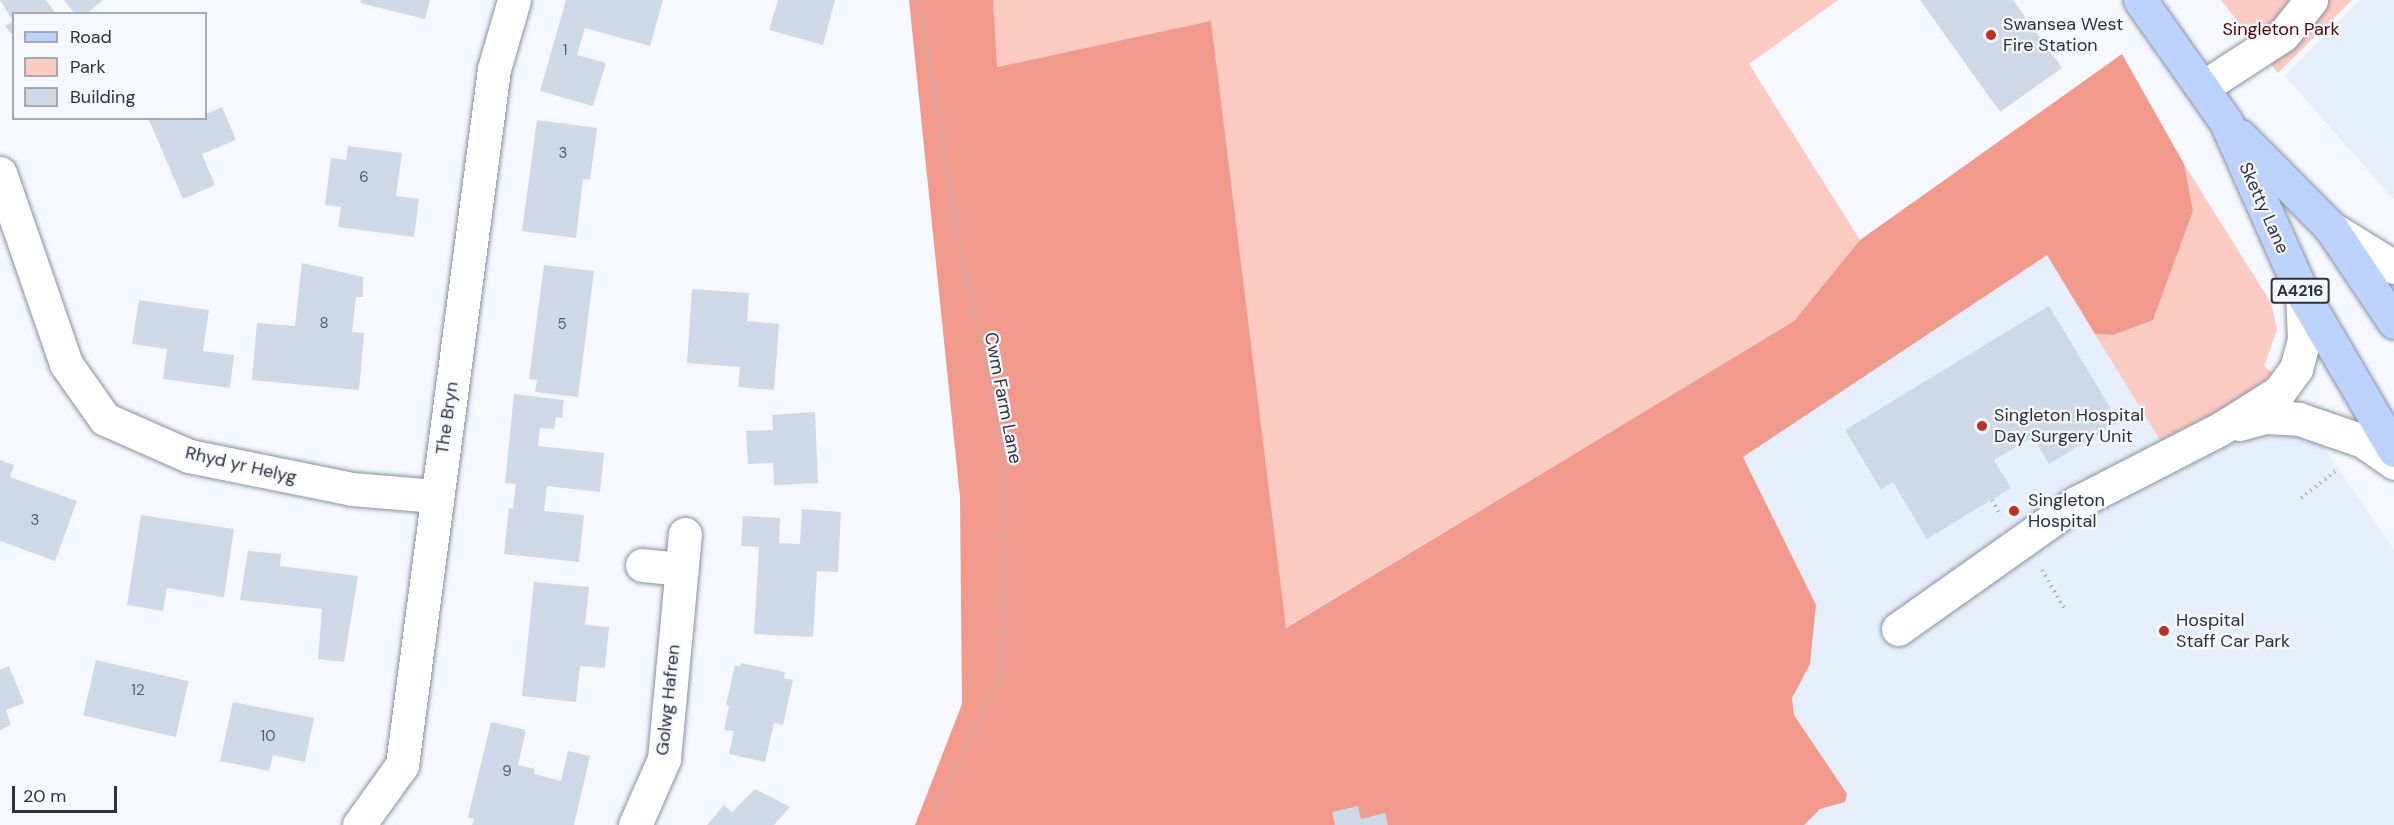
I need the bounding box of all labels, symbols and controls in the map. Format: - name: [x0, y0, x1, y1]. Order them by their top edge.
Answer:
- legend: [12, 12, 207, 120]
- place label: Swansea West Fire Station: [2003, 14, 2123, 57]
- park label: Singleton Park: [2222, 18, 2340, 40]
- text: Road: [70, 25, 112, 49]
- marker: Swansea West Fire Station: [1984, 28, 1998, 42]
- house number: 1: [563, 42, 567, 60]
- text: Park: [70, 55, 106, 79]
- text: Building: [70, 85, 135, 109]
- house number: 3: [559, 145, 567, 163]
- street label: Sketty Lane: [2234, 159, 2294, 257]
- house number: 6: [359, 169, 369, 187]
- road number: A4216: [2270, 278, 2330, 304]
- house number: 8: [319, 315, 329, 333]
- house number: 5: [557, 316, 567, 334]
- street label: Cwm Farm Lane: [980, 330, 1026, 466]
- street label: The Bryn: [431, 380, 463, 456]
- place label: Singleton Hospital Day Surgery Unit: [1994, 405, 2144, 448]
- marker: Singleton Hospital Day Surgery Unit: [1975, 419, 1989, 433]
- street label: Rhyd yr Helyg: [183, 442, 299, 488]
- place label: Singleton Hospital: [2028, 490, 2105, 532]
- marker: Singleton Hospital: [2005, 502, 2023, 520]
- house number: 3: [31, 512, 39, 530]
- place label: Hospital Staff Car Park: [2176, 610, 2290, 652]
- marker: Hospital Staff Car Park: [2157, 624, 2171, 638]
- street label: Golwg Hafren: [651, 643, 685, 757]
- house number: 12: [131, 682, 145, 700]
- house number: 10: [261, 728, 275, 746]
- house number: 9: [502, 763, 512, 781]
- scale bar: [15, 774, 120, 812]
- text: 20 m: [23, 784, 66, 808]

